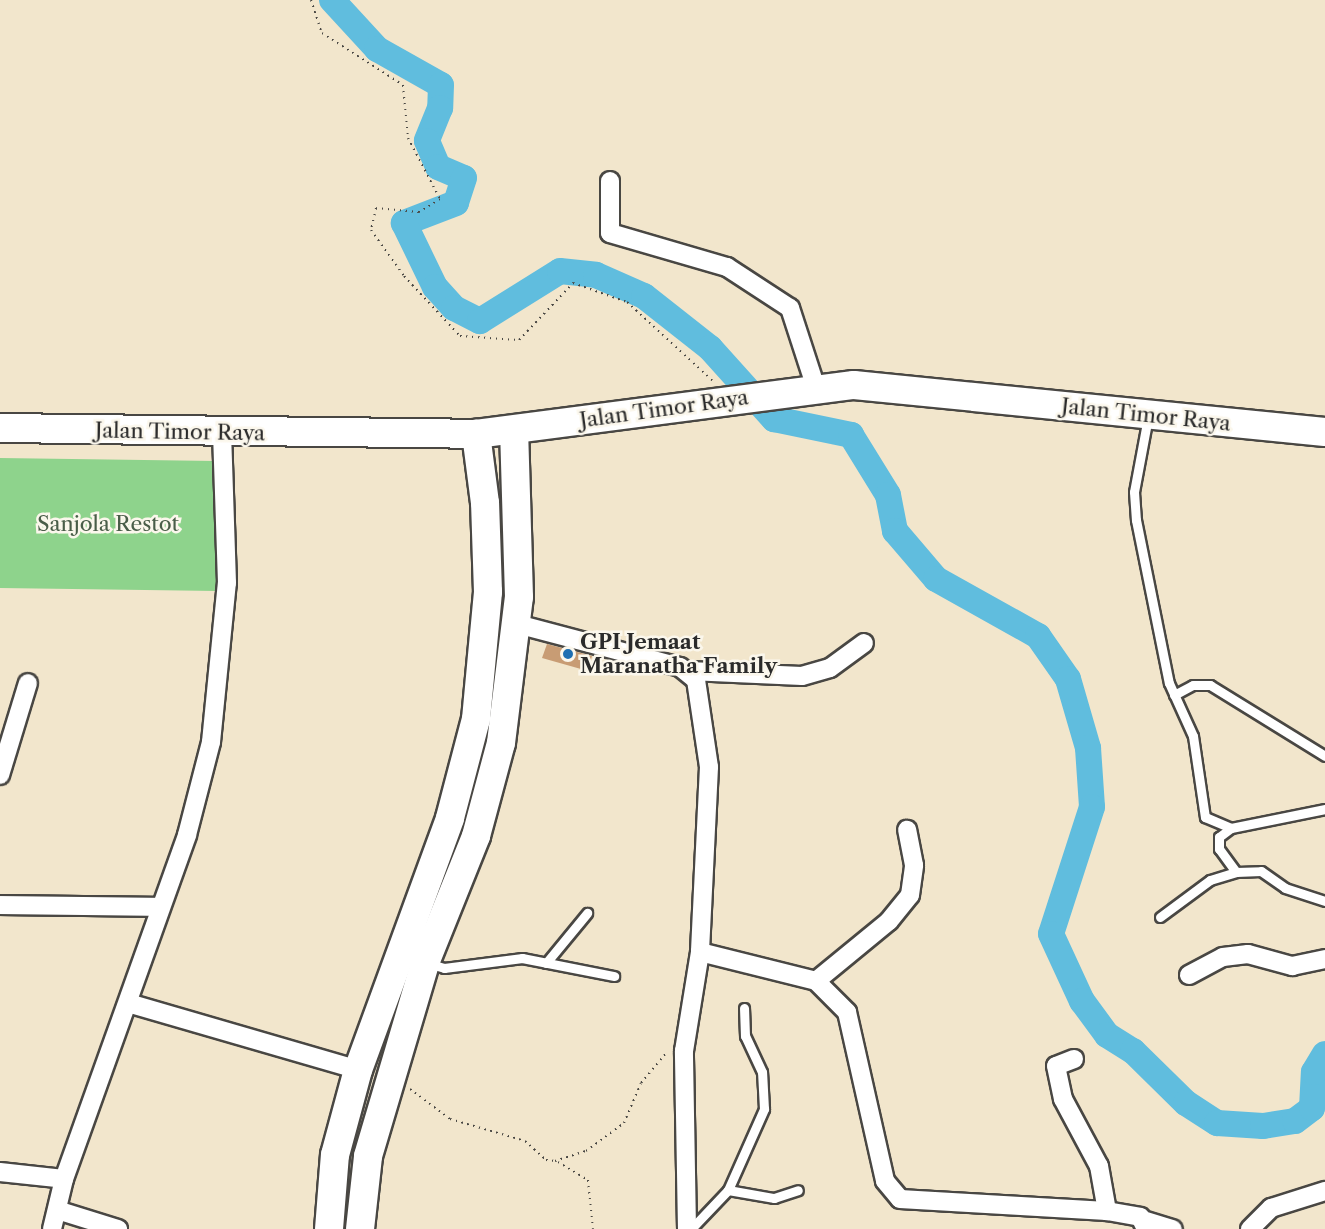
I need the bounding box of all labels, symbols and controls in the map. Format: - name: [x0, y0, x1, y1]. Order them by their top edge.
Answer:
- street label: Jalan Timor Raya: [578, 385, 750, 433]
- street label: Jalan Timor Raya: [1060, 394, 1232, 436]
- street label: Jalan Timor Raya: [94, 418, 266, 446]
- park label: Sanjola Restot: [37, 511, 179, 537]
- place label: GPI Jemaat Maranatha Family: [580, 629, 777, 679]
- marker: GPI Jemaat Maranatha Family: [561, 647, 575, 661]

